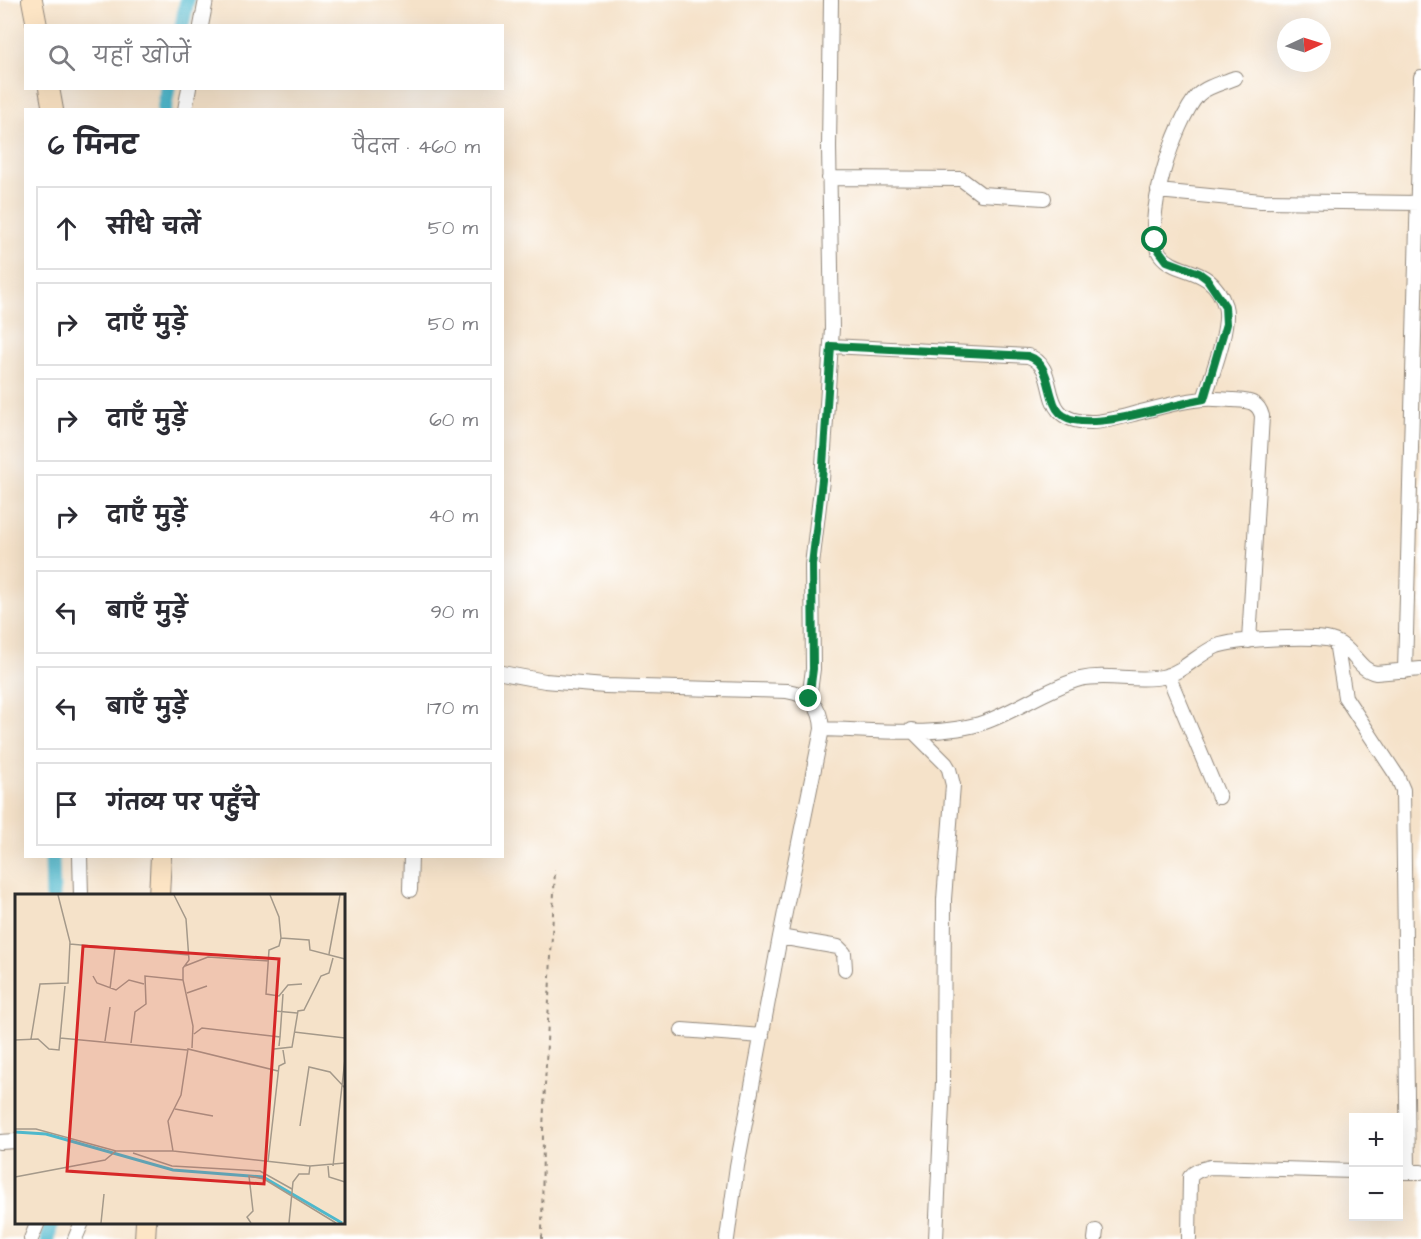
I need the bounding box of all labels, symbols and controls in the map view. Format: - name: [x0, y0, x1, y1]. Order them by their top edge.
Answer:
- north arrow: [1277, 18, 1331, 72]
- search box: [24, 24, 504, 90]
- icon: search: [45, 41, 78, 74]
- text: यहाँ खोजें: [93, 41, 191, 72]
- text: 6 मिनट: [48, 128, 138, 164]
- text: पैदल · 460 m: [353, 133, 480, 161]
- icon: ahead: [50, 212, 83, 245]
- text: सीधे चलें: [107, 212, 200, 243]
- text: 50 m: [428, 214, 478, 242]
- route start: [1141, 226, 1167, 252]
- icon: right: [50, 308, 83, 341]
- text: दाएँ मुड़ें: [107, 308, 187, 339]
- text: 50 m: [428, 310, 478, 338]
- icon: right: [50, 404, 83, 437]
- text: दाएँ मुड़ें: [107, 404, 187, 435]
- text: 60 m: [429, 406, 478, 434]
- icon: right: [50, 500, 83, 533]
- text: दाएँ मुड़ें: [107, 500, 187, 531]
- text: 40 m: [428, 502, 478, 530]
- icon: left: [50, 596, 83, 629]
- text: बाएँ मुड़ें: [107, 596, 187, 627]
- text: 90 m: [430, 598, 478, 626]
- route end: [795, 685, 821, 711]
- icon: left: [50, 692, 83, 725]
- text: बाएँ मुड़ें: [107, 692, 187, 723]
- text: 170 m: [427, 694, 478, 722]
- icon: arrive: [50, 788, 83, 821]
- text: गंतव्य पर पहुँचे: [107, 788, 258, 819]
- inset map: [15, 894, 345, 1224]
- map controls: [1349, 1113, 1403, 1221]
- button: +: [1349, 1113, 1403, 1167]
- button: −: [1349, 1167, 1403, 1221]

